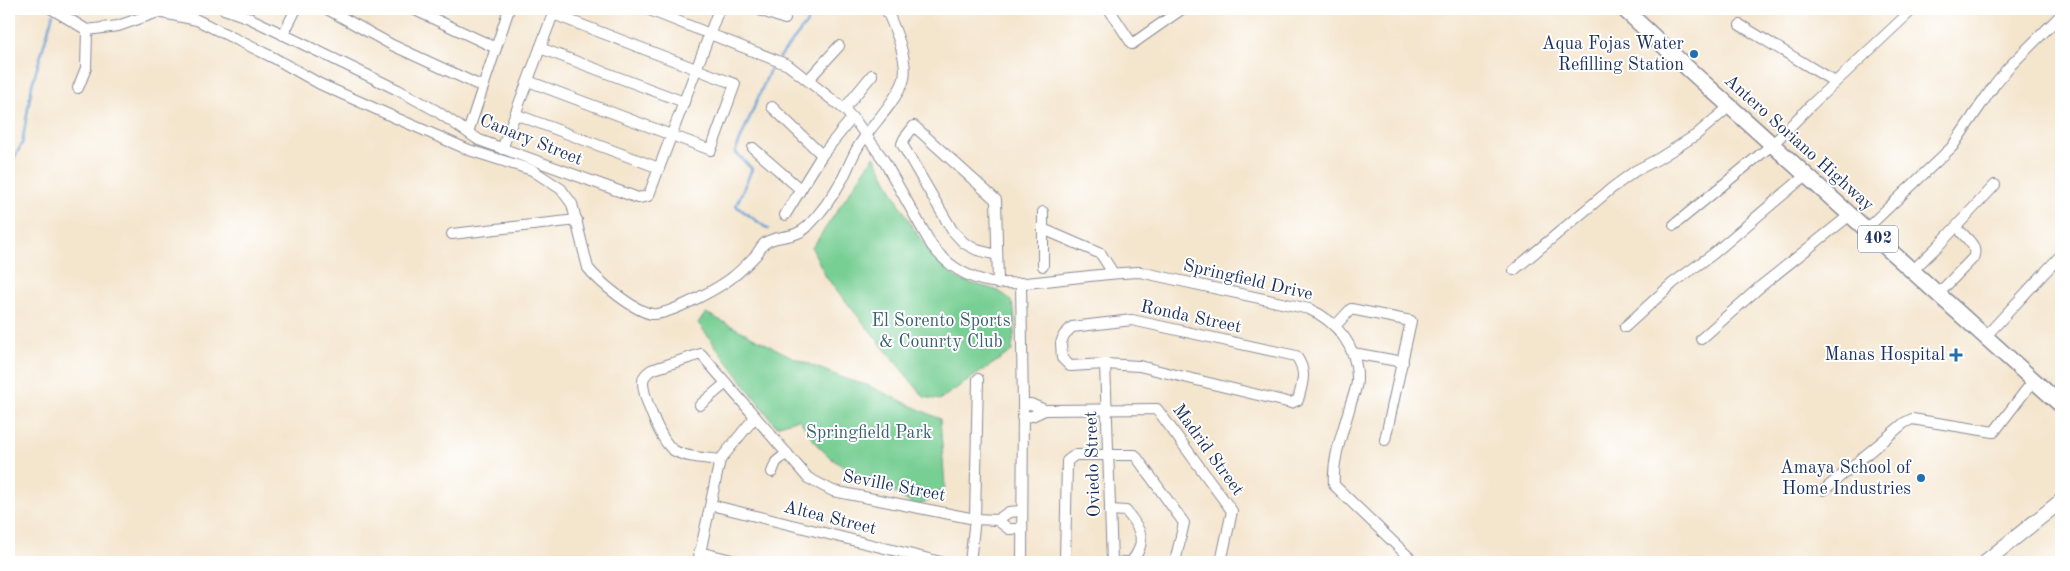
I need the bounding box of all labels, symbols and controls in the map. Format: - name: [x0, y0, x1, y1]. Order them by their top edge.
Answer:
- place label: Aqua Fojas Water Refilling Station: [1542, 35, 1685, 74]
- marker: Aqua Fojas Water Refilling Station: [1688, 48, 1700, 60]
- street label: Antero Soriano Highway: [1721, 71, 1878, 215]
- street label: Canary Street: [477, 111, 585, 169]
- road number: 402: [1858, 225, 1898, 252]
- street label: Springfield Drive: [1181, 256, 1315, 304]
- street label: Ronda Street: [1139, 298, 1243, 336]
- park label: El Sorento Sports & Counrty Club: [872, 312, 1011, 351]
- place label: Manas Hospital: [1824, 346, 1945, 364]
- marker: Manas Hospital: [1949, 348, 1963, 362]
- street label: Madrid Street: [1169, 401, 1247, 499]
- street label: Oviedo Street: [1082, 411, 1104, 517]
- park label: Springfield Park: [806, 424, 932, 442]
- place label: Amaya School of Home Industries: [1780, 459, 1912, 498]
- street label: Seville Street: [841, 467, 947, 505]
- marker: Amaya School of Home Industries: [1915, 472, 1927, 484]
- street label: Altea Street: [782, 498, 878, 538]

